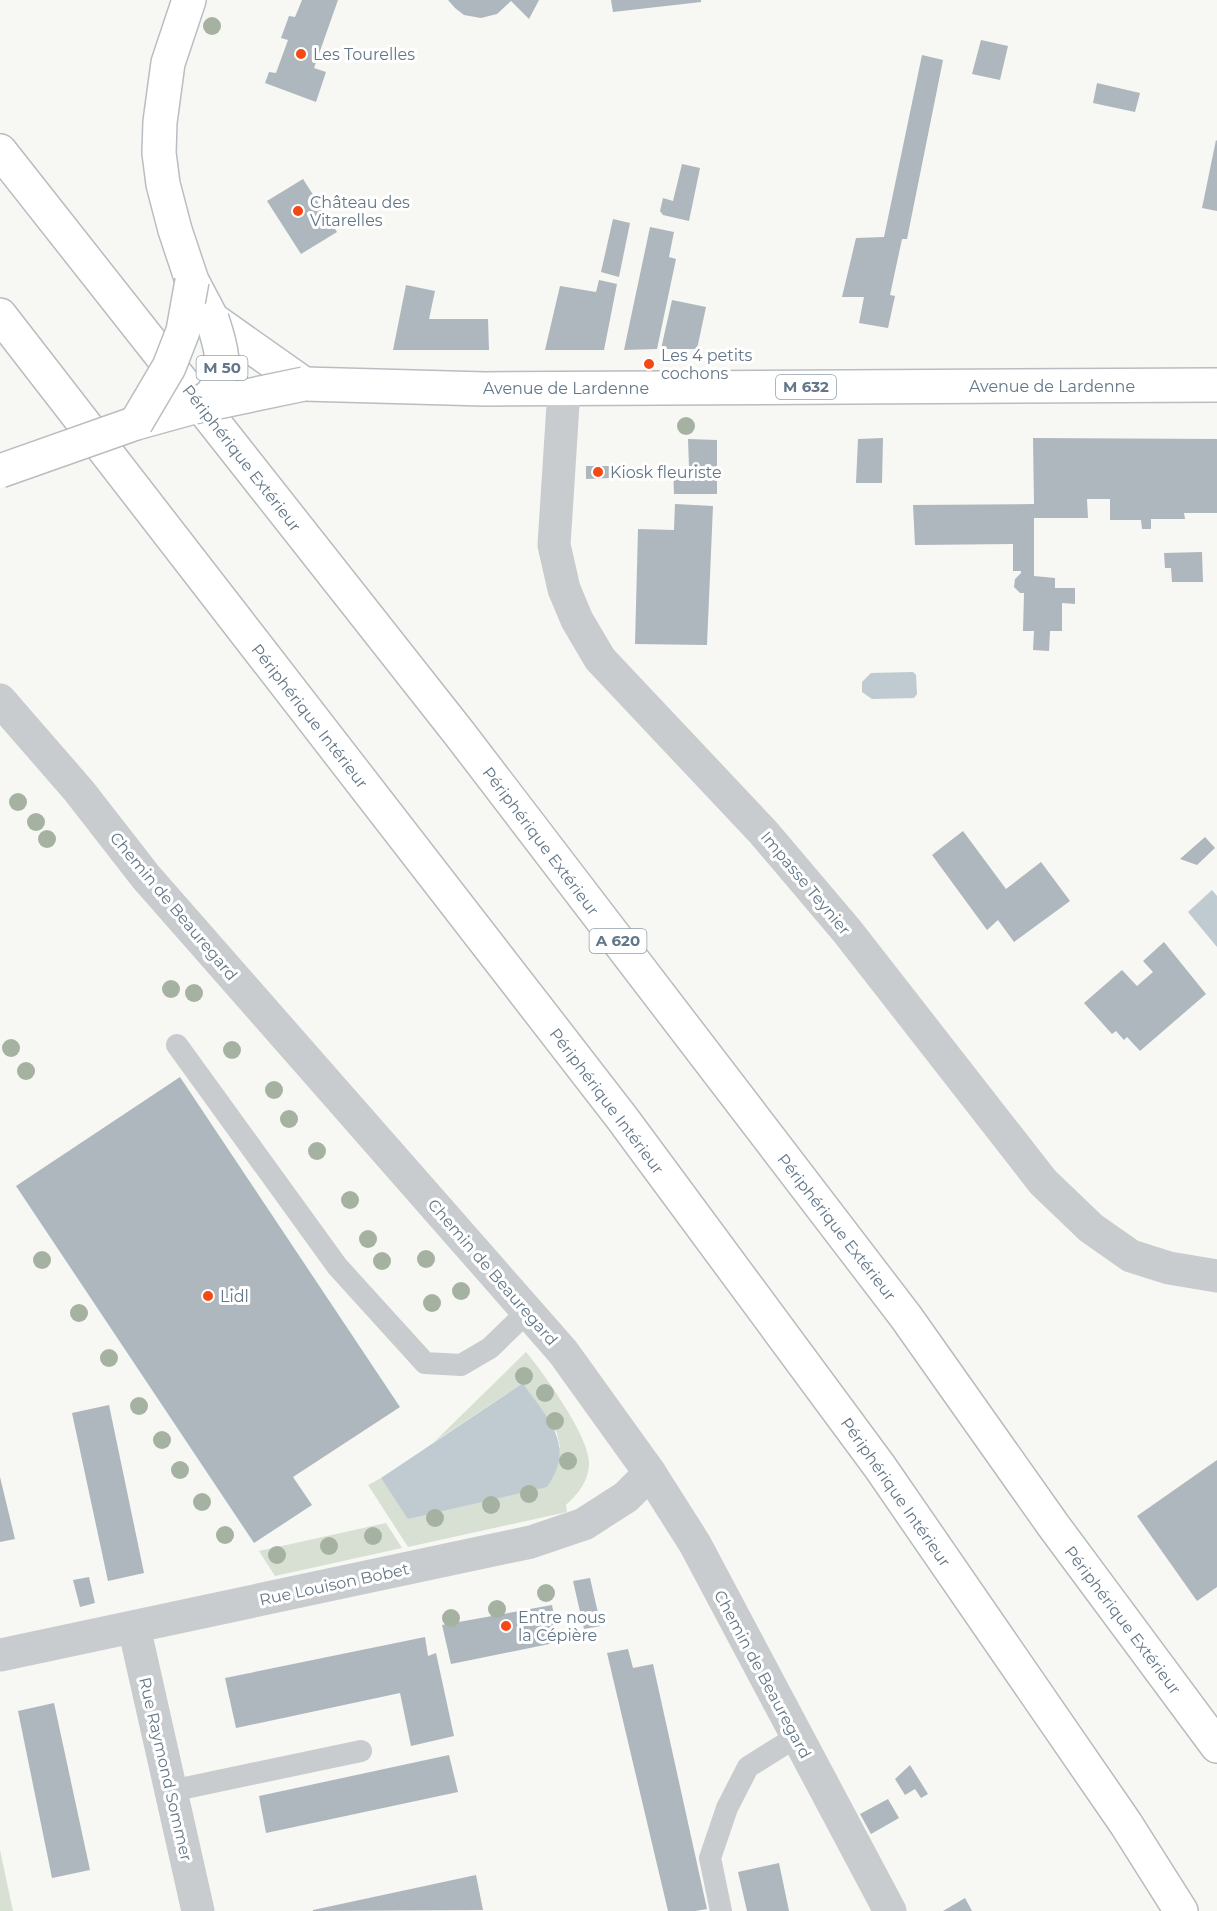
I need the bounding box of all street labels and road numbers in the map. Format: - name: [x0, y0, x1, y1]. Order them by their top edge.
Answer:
- road number: M 50: [196, 356, 248, 380]
- road number: M 632: [776, 375, 836, 399]
- street label: Avenue de Lardenne: [969, 377, 1135, 396]
- street label: Avenue de Lardenne: [483, 379, 649, 398]
- street label: Périphérique Extérieur: [178, 381, 305, 536]
- street label: Périphérique Intérieur: [247, 640, 372, 792]
- street label: Périphérique Extérieur: [478, 763, 603, 919]
- street label: Chemin de Beauregard: [106, 828, 241, 984]
- street label: Impasse Teynier: [757, 828, 854, 939]
- road number: A 620: [590, 929, 646, 953]
- street label: Périphérique Intérieur: [545, 1025, 668, 1178]
- street label: Périphérique Extérieur: [773, 1150, 900, 1305]
- street label: Chemin de Beauregard: [424, 1195, 561, 1349]
- street label: Périphérique Intérieur: [837, 1414, 954, 1571]
- street label: Périphérique Extérieur: [1060, 1542, 1185, 1698]
- street label: Rue Louison Bobet: [258, 1559, 411, 1610]
- street label: Chemin de Beauregard: [710, 1587, 815, 1762]
- street label: Rue Raymond Sommer: [135, 1675, 196, 1863]

